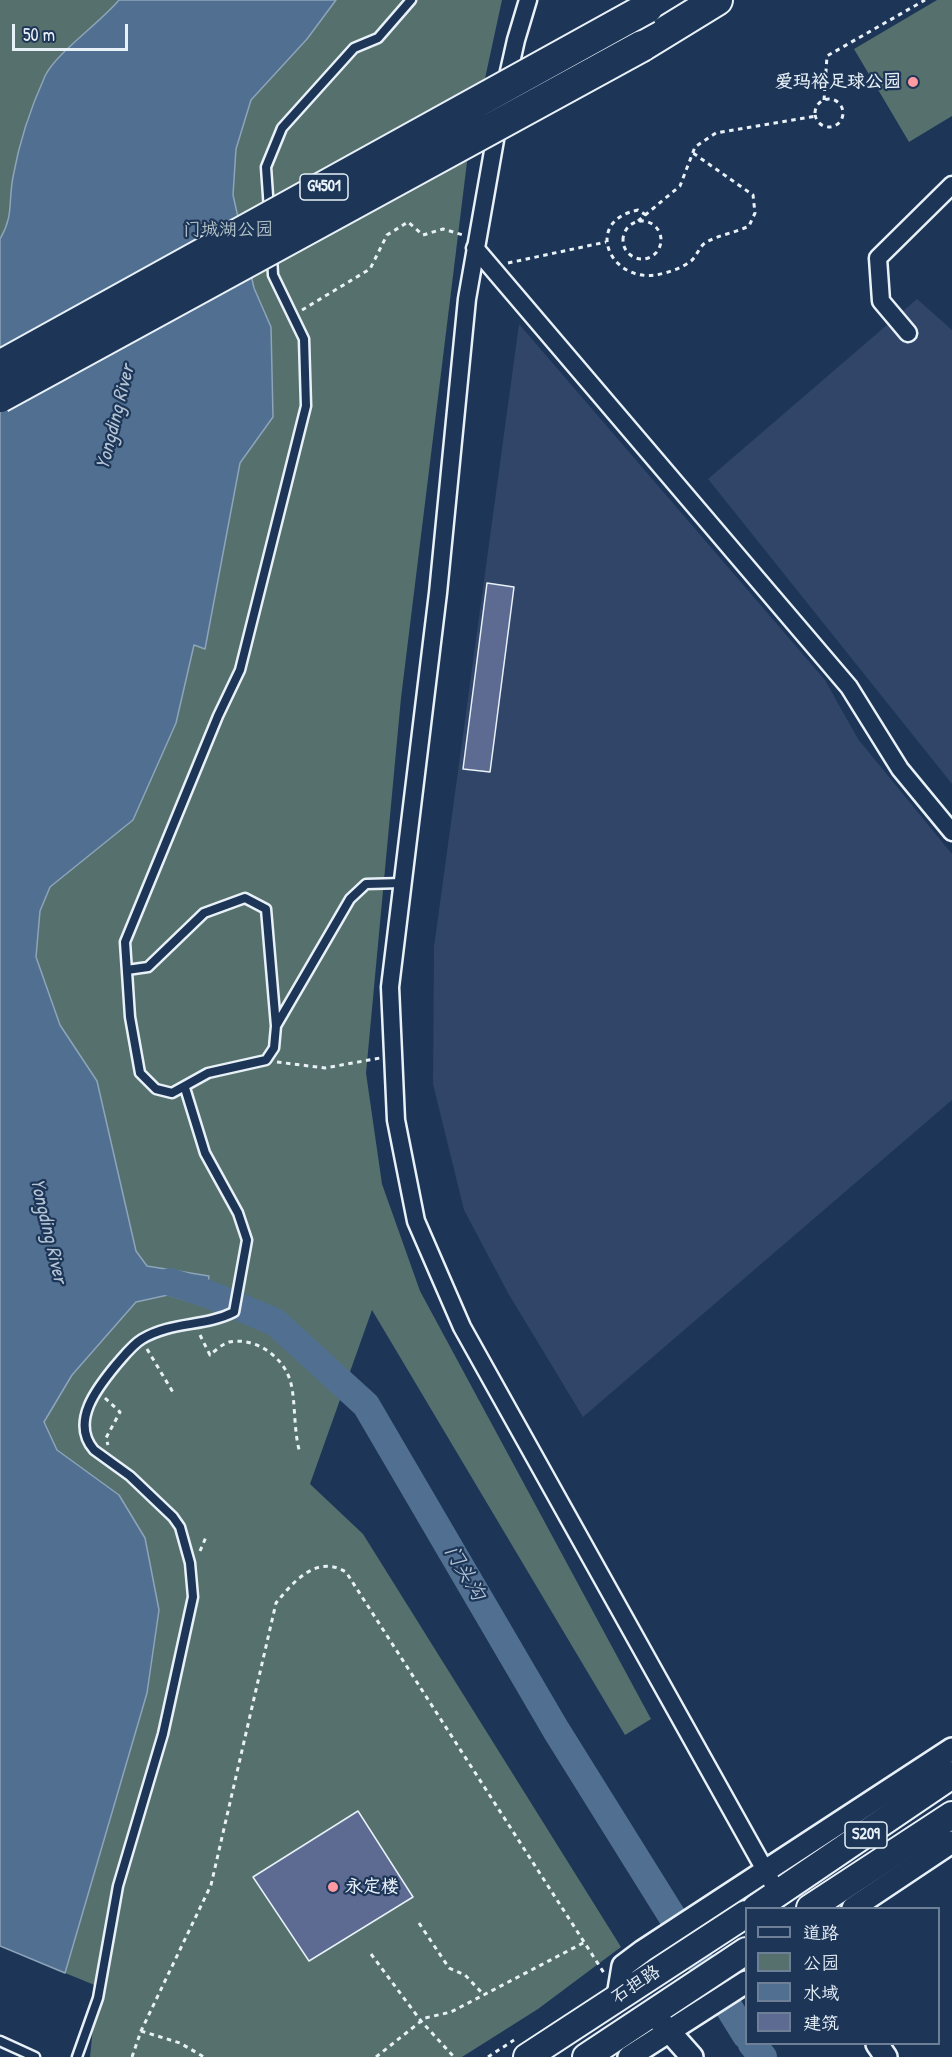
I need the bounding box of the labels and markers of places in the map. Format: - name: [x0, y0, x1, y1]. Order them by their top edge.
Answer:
- place label: 爱玛裕足球公园: [775, 71, 901, 93]
- marker: 爱玛裕足球公园: [906, 75, 920, 89]
- place label: 永定楼: [345, 1876, 399, 1898]
- marker: 永定楼: [326, 1880, 340, 1894]

